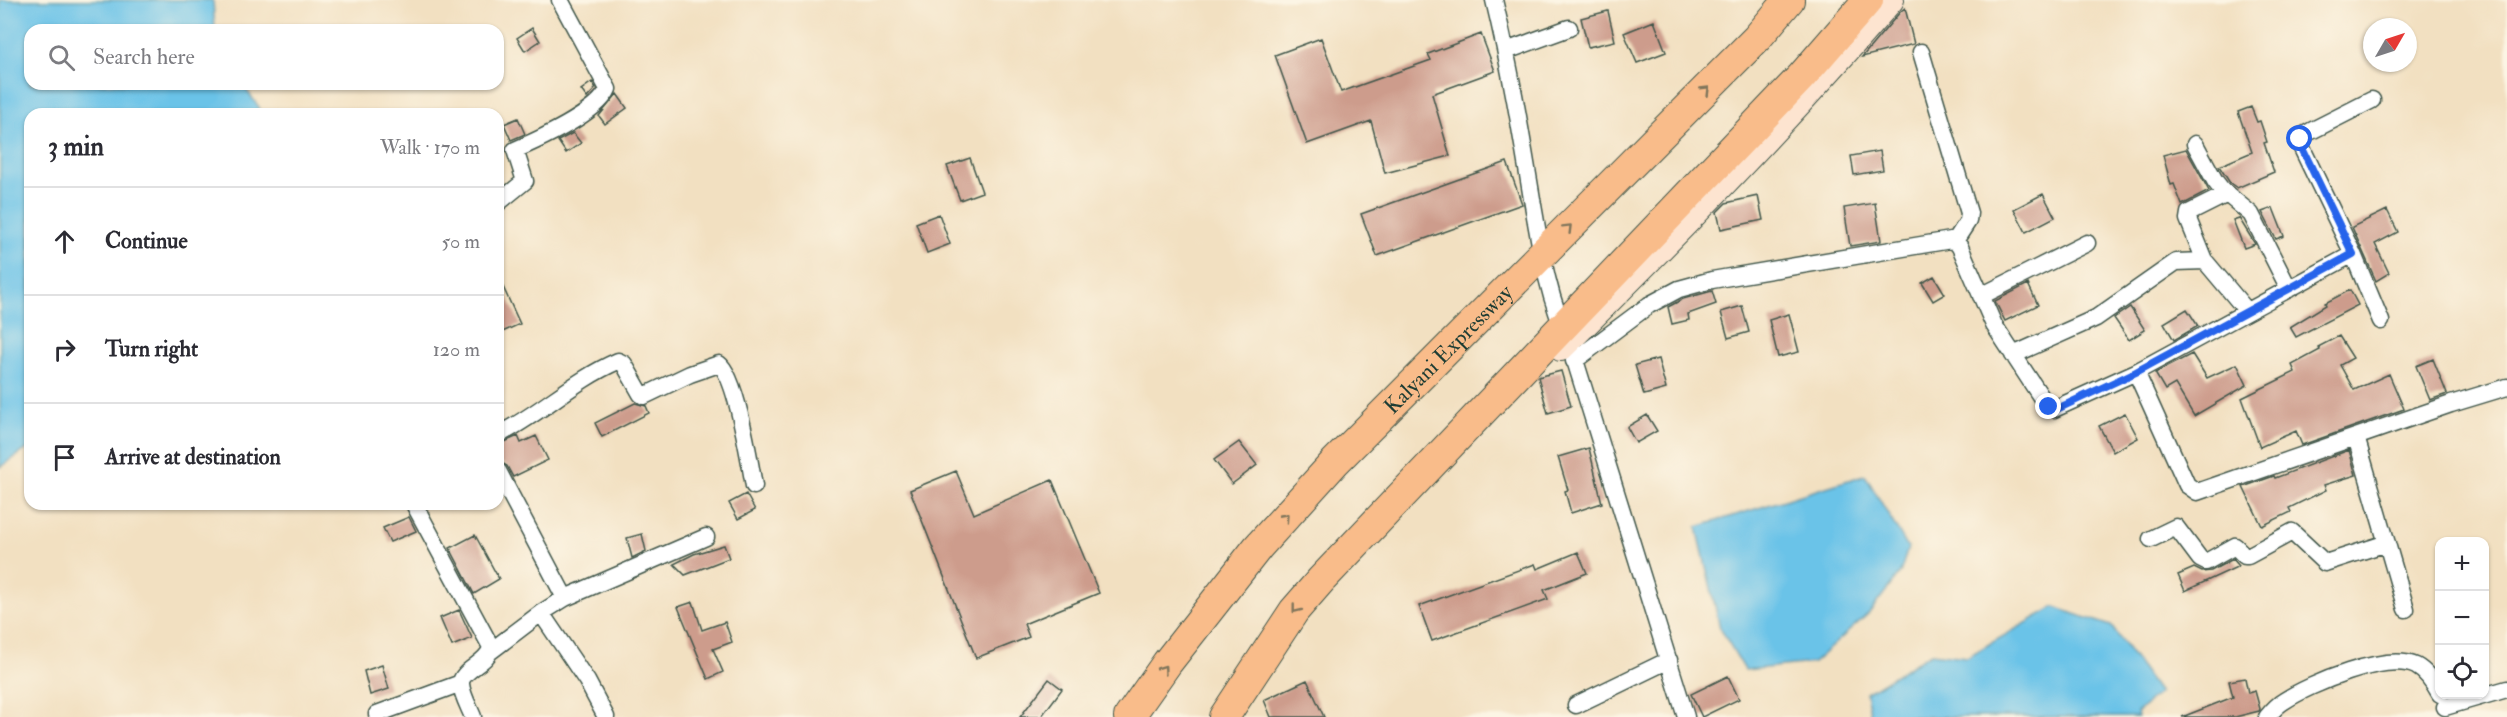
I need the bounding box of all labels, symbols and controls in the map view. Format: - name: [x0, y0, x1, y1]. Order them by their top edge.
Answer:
- north arrow: [2363, 18, 2417, 72]
- search box: [24, 24, 504, 90]
- icon: search: [45, 41, 78, 74]
- text: Search here: [93, 43, 195, 71]
- one-way arrow: [1698, 86, 1709, 97]
- route start: [2286, 125, 2312, 151]
- text: 3 min: [48, 131, 104, 163]
- text: Walk · 170 m: [380, 135, 480, 160]
- one-way arrow: [1561, 224, 1572, 234]
- icon: ahead: [48, 225, 81, 258]
- text: Continue: [105, 227, 188, 255]
- text: 50 m: [441, 229, 480, 254]
- street label: Kalyani Expressway: [1378, 278, 1519, 420]
- icon: right: [48, 333, 81, 366]
- text: Turn right: [105, 335, 198, 363]
- text: 120 m: [433, 337, 480, 362]
- route end: [2035, 393, 2061, 419]
- icon: arrive: [48, 441, 81, 474]
- text: Arrive at destination: [105, 443, 281, 471]
- one-way arrow: [1278, 514, 1289, 524]
- map controls: [2435, 537, 2489, 699]
- button: +: [2435, 537, 2489, 591]
- button: −: [2435, 591, 2489, 645]
- one-way arrow: [1293, 602, 1304, 613]
- button: locate: [2435, 645, 2489, 699]
- one-way arrow: [1156, 665, 1167, 676]

